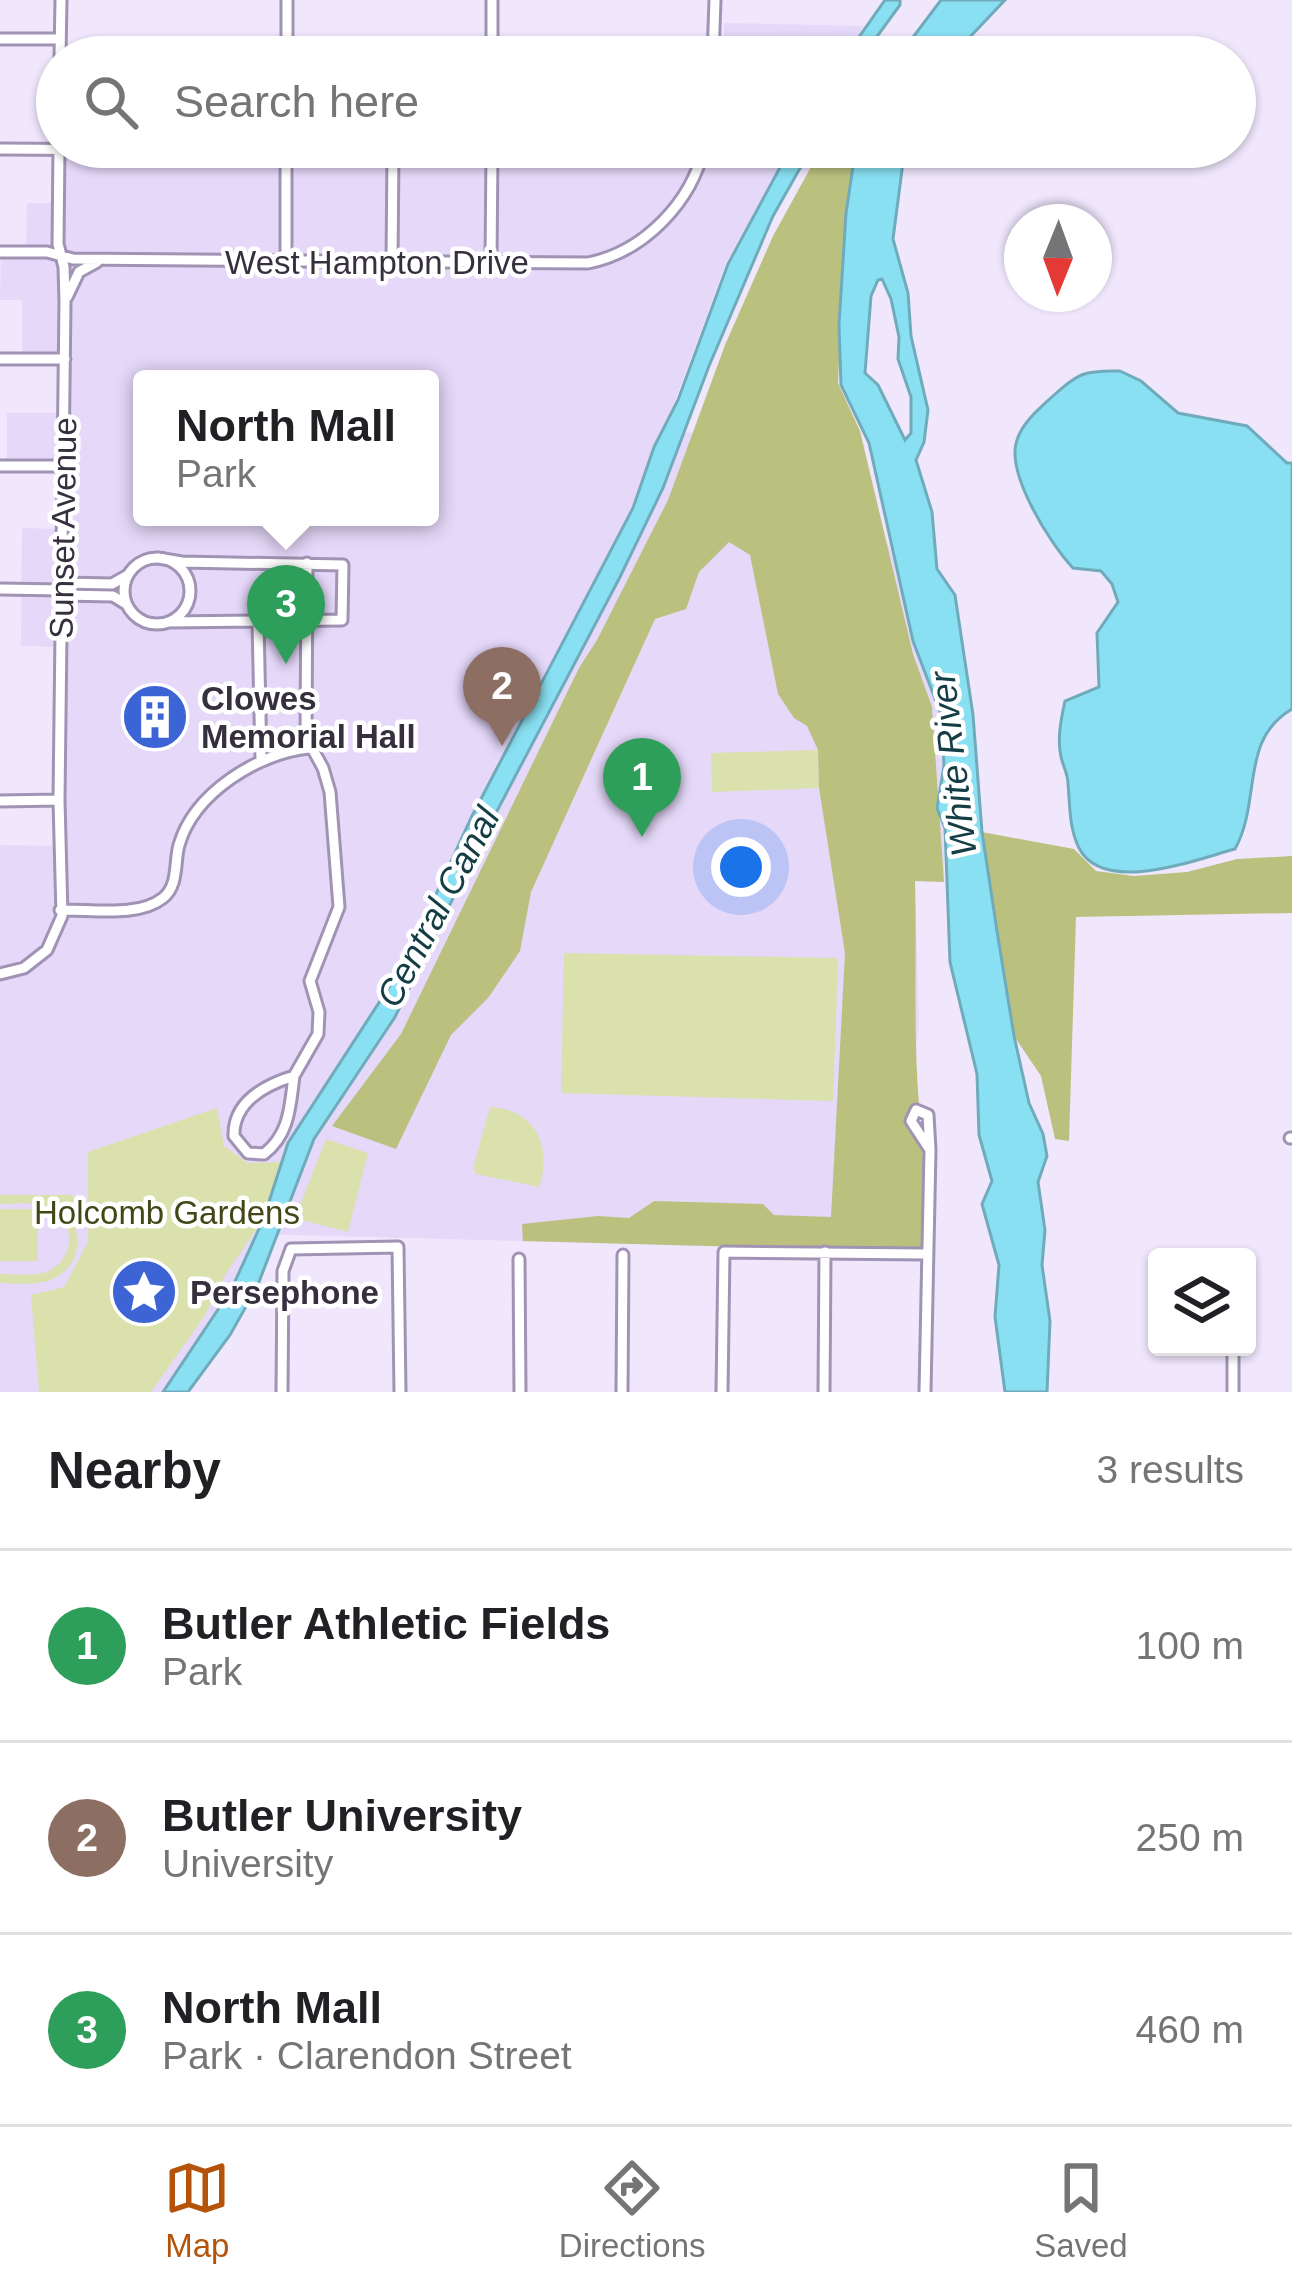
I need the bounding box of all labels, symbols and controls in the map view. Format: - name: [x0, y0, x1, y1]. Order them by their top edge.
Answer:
- search box: [36, 36, 1256, 168]
- icon: search: [78, 69, 144, 135]
- text: Search here: [174, 76, 419, 127]
- north arrow: [1004, 204, 1112, 312]
- street label: West Hampton Drive: [225, 244, 529, 281]
- popup: [133, 370, 439, 526]
- text: North Mall: [176, 400, 396, 451]
- street label: Sunset Avenue: [43, 417, 83, 639]
- text: Park: [176, 452, 256, 495]
- pin: 3: [247, 565, 325, 664]
- pin: 2: [463, 647, 541, 746]
- water label: White River: [921, 667, 985, 859]
- place label: Clowes Memorial Hall: [201, 680, 416, 755]
- building icon: Clowes Memorial Hall: [120, 682, 190, 752]
- pin: 1: [603, 738, 681, 837]
- water label: Central Canal: [368, 799, 508, 1014]
- your location: [711, 837, 771, 897]
- park label: Holcomb Gardens: [34, 1194, 300, 1231]
- map controls: [1148, 1248, 1256, 1356]
- button: layers: [1148, 1248, 1256, 1356]
- place icon: Persephone: [109, 1257, 179, 1327]
- place label: Persephone: [190, 1274, 379, 1311]
- text: Nearby: [48, 1442, 221, 1499]
- text: 3 results: [1097, 1448, 1244, 1491]
- text: Butler Athletic Fields: [162, 1598, 610, 1649]
- text: 1: [76, 1624, 98, 1667]
- text: 100 m: [1136, 1624, 1244, 1667]
- text: Park: [162, 1650, 242, 1693]
- text: Butler University: [162, 1790, 522, 1841]
- text: 2: [76, 1816, 98, 1859]
- text: 250 m: [1136, 1816, 1244, 1859]
- text: University: [162, 1842, 333, 1885]
- text: North Mall: [162, 1982, 382, 2033]
- text: 3: [76, 2008, 98, 2051]
- text: 460 m: [1136, 2008, 1244, 2051]
- text: Park · Clarendon Street: [162, 2034, 572, 2077]
- tab: Map: [164, 2155, 230, 2265]
- tab: Directions: [559, 2155, 706, 2265]
- tab: Saved: [1034, 2155, 1128, 2265]

